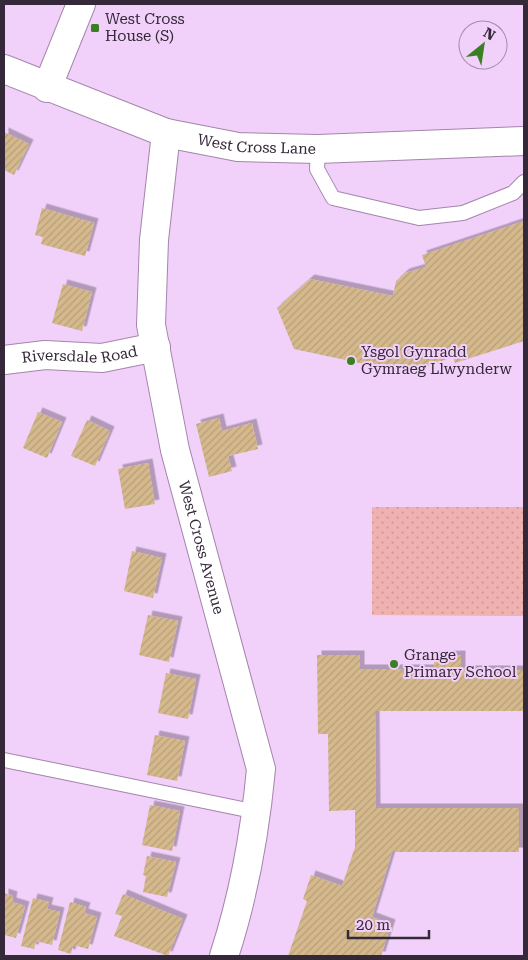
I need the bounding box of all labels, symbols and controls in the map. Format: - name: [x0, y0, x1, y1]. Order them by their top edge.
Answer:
- place label: West Cross House (S): [105, 10, 185, 45]
- north arrow: [458, 20, 508, 70]
- marker: West Cross House (S): [89, 22, 101, 34]
- text: N: [481, 24, 498, 43]
- street label: West Cross Lane: [196, 130, 316, 158]
- street label: Riversdale Road: [21, 342, 139, 367]
- place label: Ysgol Gynradd Gymraeg Llwynderw: [361, 343, 512, 378]
- marker: Ysgol Gynradd Gymraeg Llwynderw: [345, 355, 357, 367]
- street label: West Cross Avenue: [175, 479, 228, 616]
- place label: Grange Primary School: [404, 646, 517, 681]
- marker: Grange Primary School: [388, 658, 400, 670]
- scale bar: [348, 908, 429, 940]
- text: 20 m: [356, 916, 391, 934]

